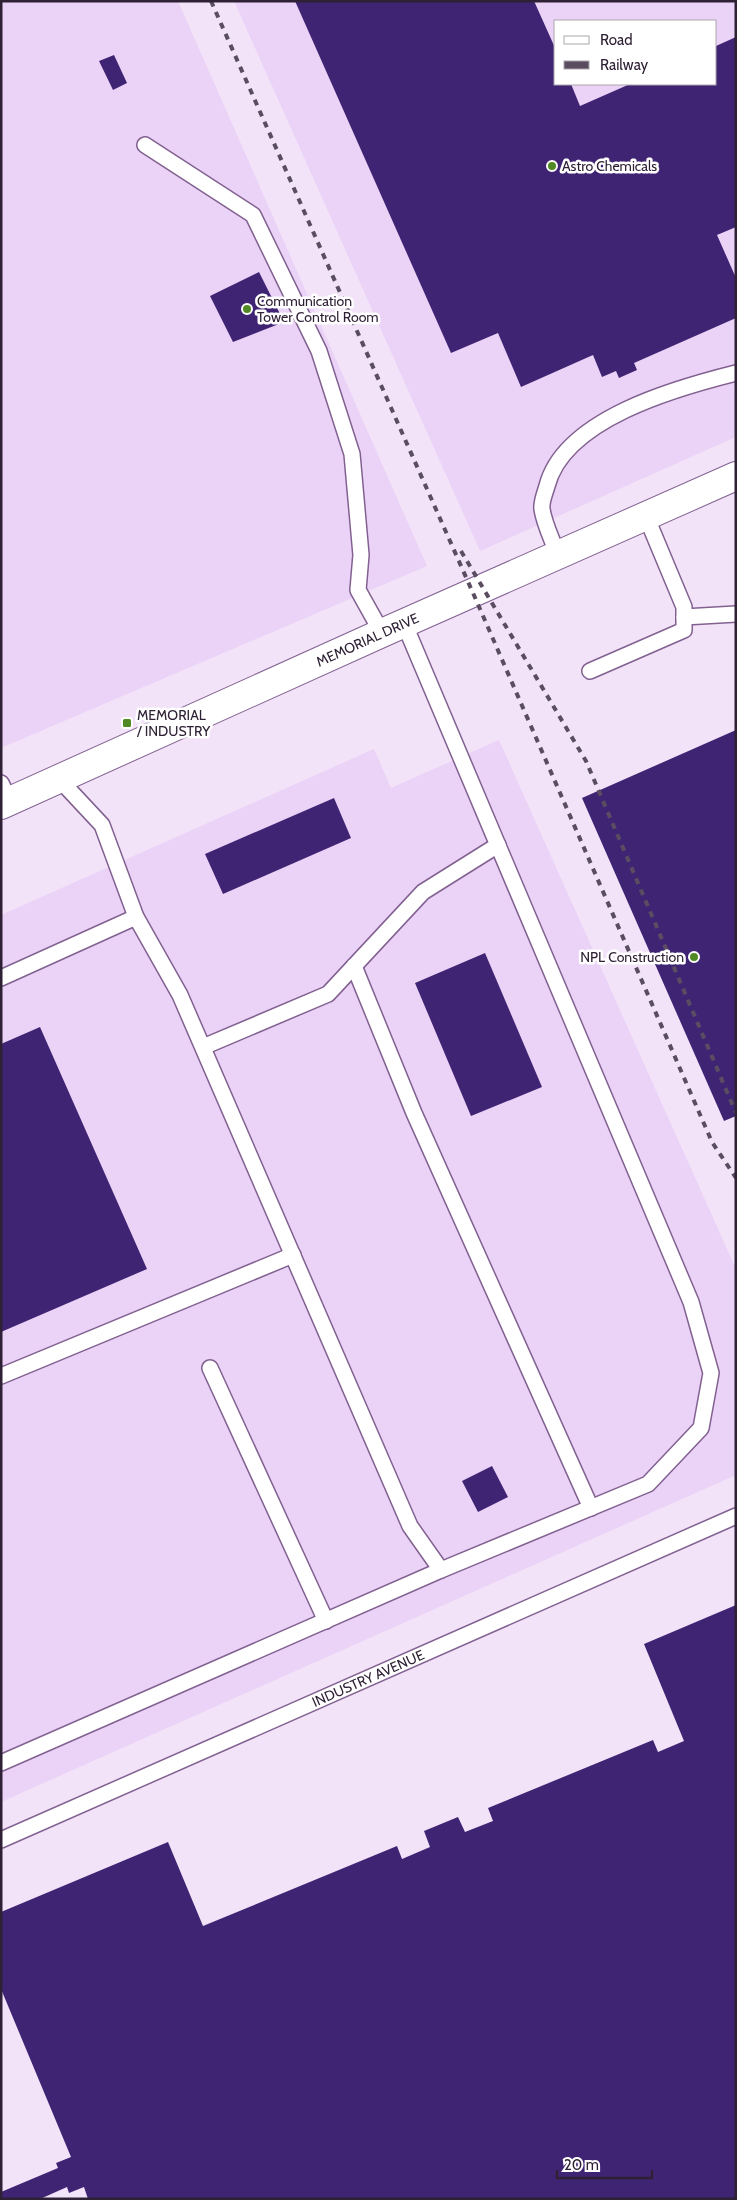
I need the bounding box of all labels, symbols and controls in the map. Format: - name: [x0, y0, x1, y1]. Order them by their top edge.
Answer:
- legend: [554, 20, 717, 85]
- text: Road: [600, 31, 633, 49]
- text: Railway: [600, 56, 649, 74]
- place label: Astro Chemicals: [562, 157, 657, 175]
- marker: Astro Chemicals: [546, 160, 558, 172]
- place label: Communication Tower Control Room: [257, 292, 379, 326]
- marker: Communication Tower Control Room: [241, 303, 253, 315]
- street label: MEMORIAL DRIVE: [313, 609, 422, 671]
- place label: MEMORIAL / INDUSTRY: [136, 706, 211, 740]
- marker: MEMORIAL / INDUSTRY: [121, 717, 133, 729]
- place label: NPL Construction: [580, 948, 684, 966]
- marker: NPL Construction: [688, 951, 700, 963]
- street label: INDUSTRY AVENUE: [309, 1646, 427, 1711]
- scale bar: [557, 2148, 652, 2180]
- text: 20 m: [564, 2156, 599, 2174]

